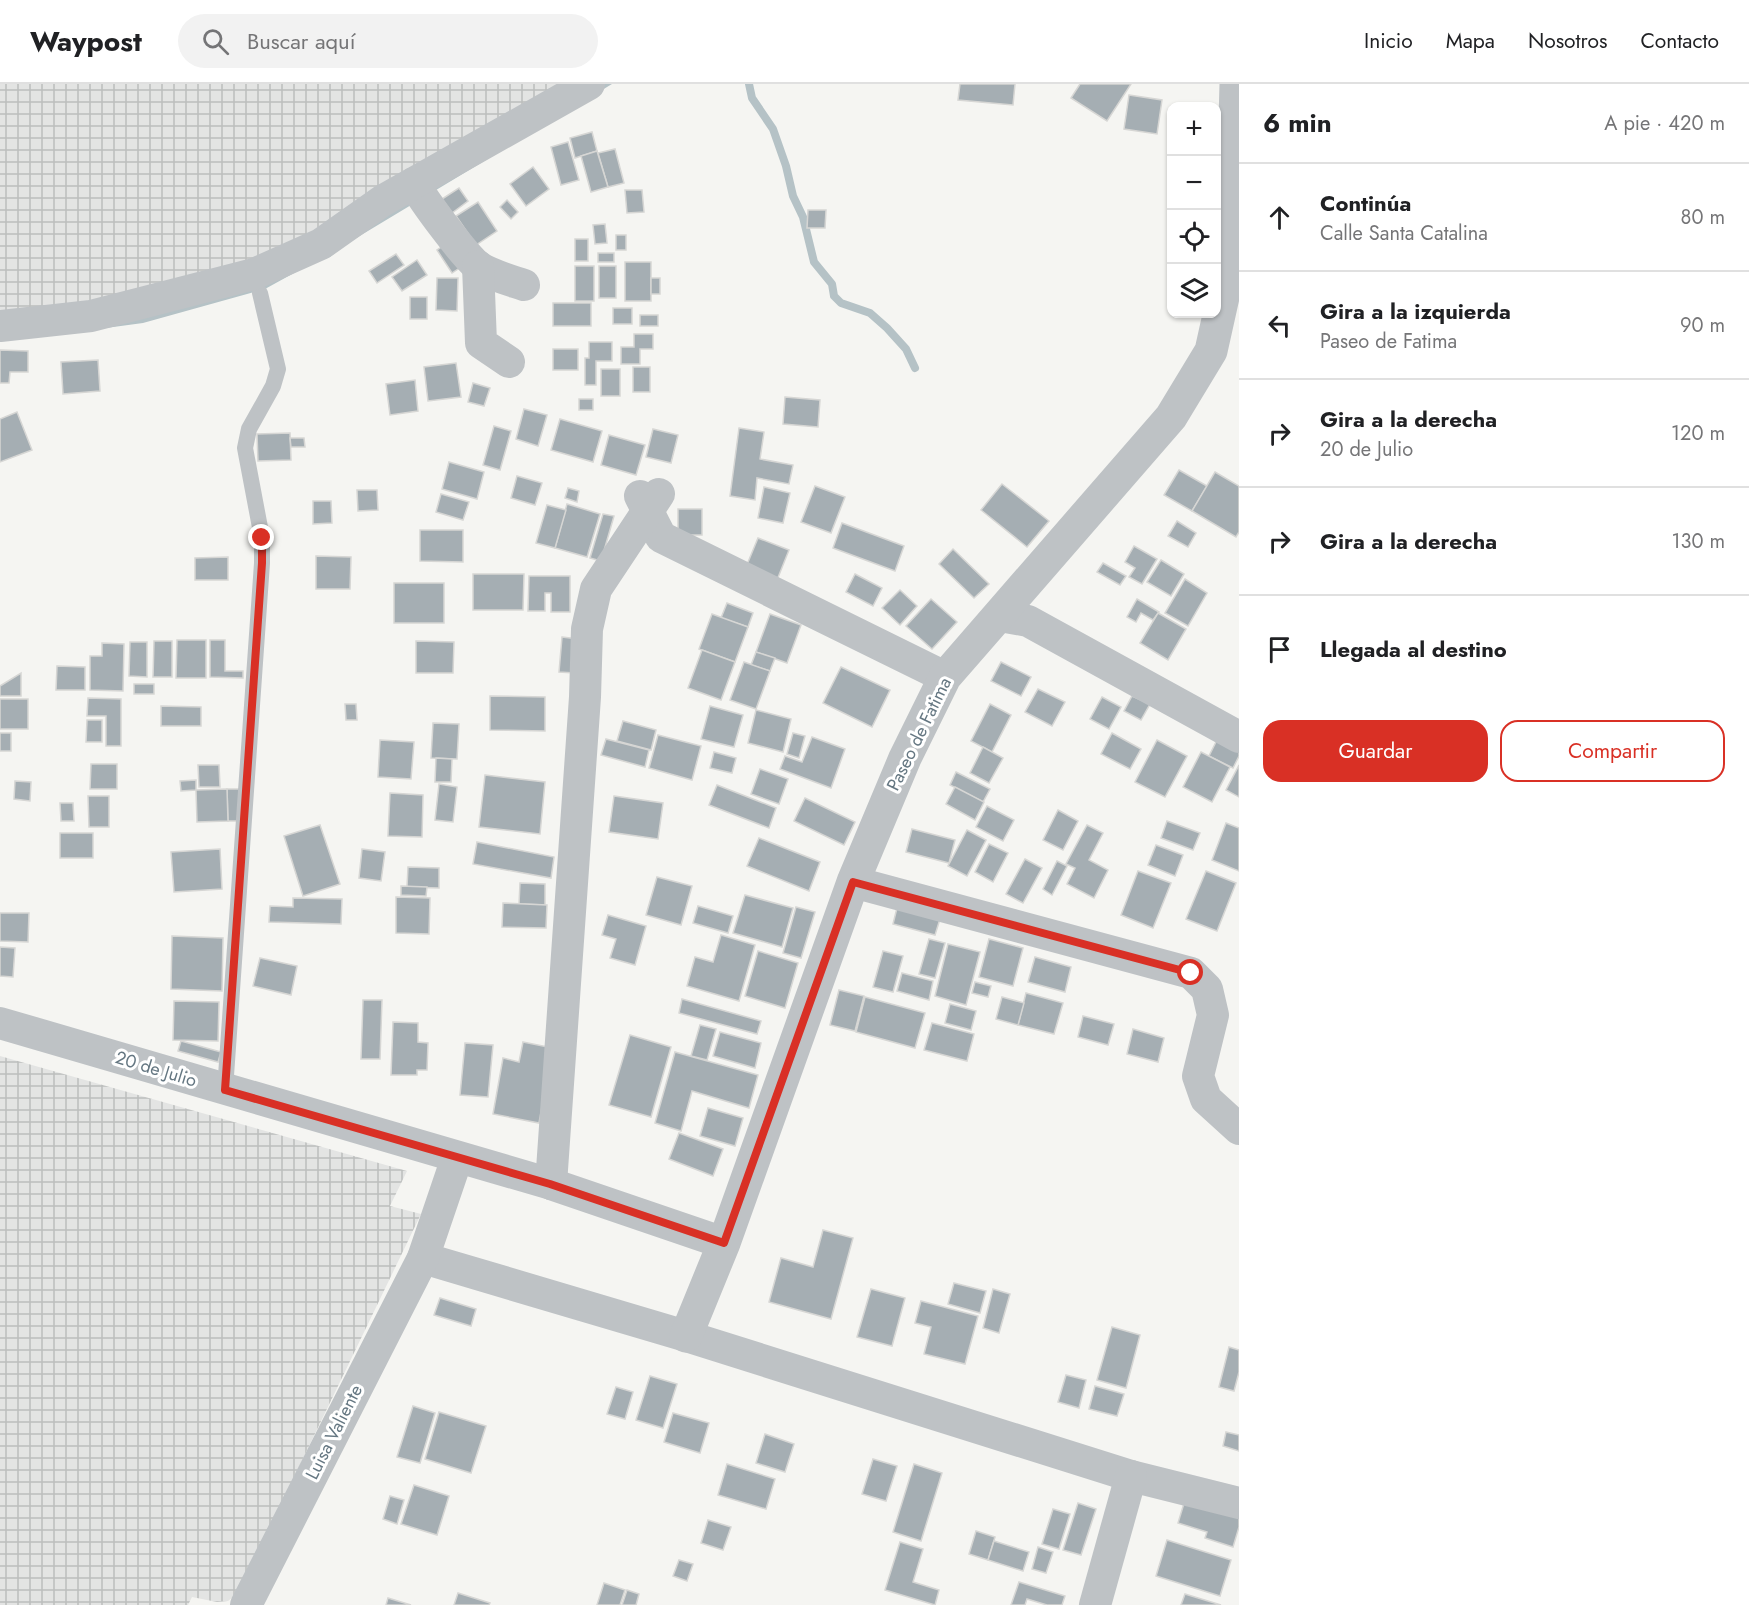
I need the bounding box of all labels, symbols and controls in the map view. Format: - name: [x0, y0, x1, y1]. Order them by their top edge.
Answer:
- search box: [178, 14, 598, 68]
- text: Waypost: [30, 21, 142, 62]
- icon: search: [199, 25, 232, 58]
- text: Buscar aquí: [247, 25, 355, 57]
- text: Inicio: [1364, 26, 1413, 56]
- text: Mapa: [1446, 26, 1495, 56]
- text: Nosotros: [1528, 26, 1607, 56]
- text: Contacto: [1640, 26, 1719, 56]
- map controls: [1167, 102, 1221, 318]
- button: +: [1167, 102, 1221, 156]
- text: 6 min: [1263, 104, 1332, 142]
- text: A pie · 420 m: [1604, 109, 1725, 138]
- button: −: [1167, 156, 1221, 210]
- text: Continúa: [1320, 187, 1411, 219]
- icon: ahead: [1263, 201, 1296, 234]
- text: 80 m: [1680, 203, 1725, 232]
- button: locate: [1167, 210, 1221, 264]
- text: Calle Santa Catalina: [1320, 219, 1488, 248]
- button: layers: [1167, 264, 1221, 318]
- text: Gira a la izquierda: [1320, 295, 1511, 327]
- icon: left: [1263, 309, 1296, 342]
- text: 90 m: [1680, 311, 1725, 340]
- text: Paseo de Fatima: [1320, 327, 1457, 356]
- text: Gira a la derecha: [1320, 403, 1497, 435]
- icon: right: [1263, 417, 1296, 450]
- text: 120 m: [1671, 419, 1725, 448]
- text: 20 de Julio: [1320, 435, 1413, 464]
- route end: [248, 524, 274, 550]
- icon: right: [1263, 525, 1296, 558]
- text: Gira a la derecha: [1320, 525, 1497, 557]
- text: 130 m: [1671, 527, 1725, 556]
- icon: arrive: [1263, 633, 1296, 666]
- text: Llegada al destino: [1320, 633, 1507, 665]
- street label: Paseo de Fatima: [880, 673, 958, 795]
- button: Guardar: [1263, 720, 1488, 782]
- button: Compartir: [1500, 720, 1725, 782]
- route start: [1177, 959, 1203, 985]
- street label: 20 de Julio: [112, 1044, 200, 1094]
- street label: Luisa Valiente: [299, 1380, 369, 1484]

